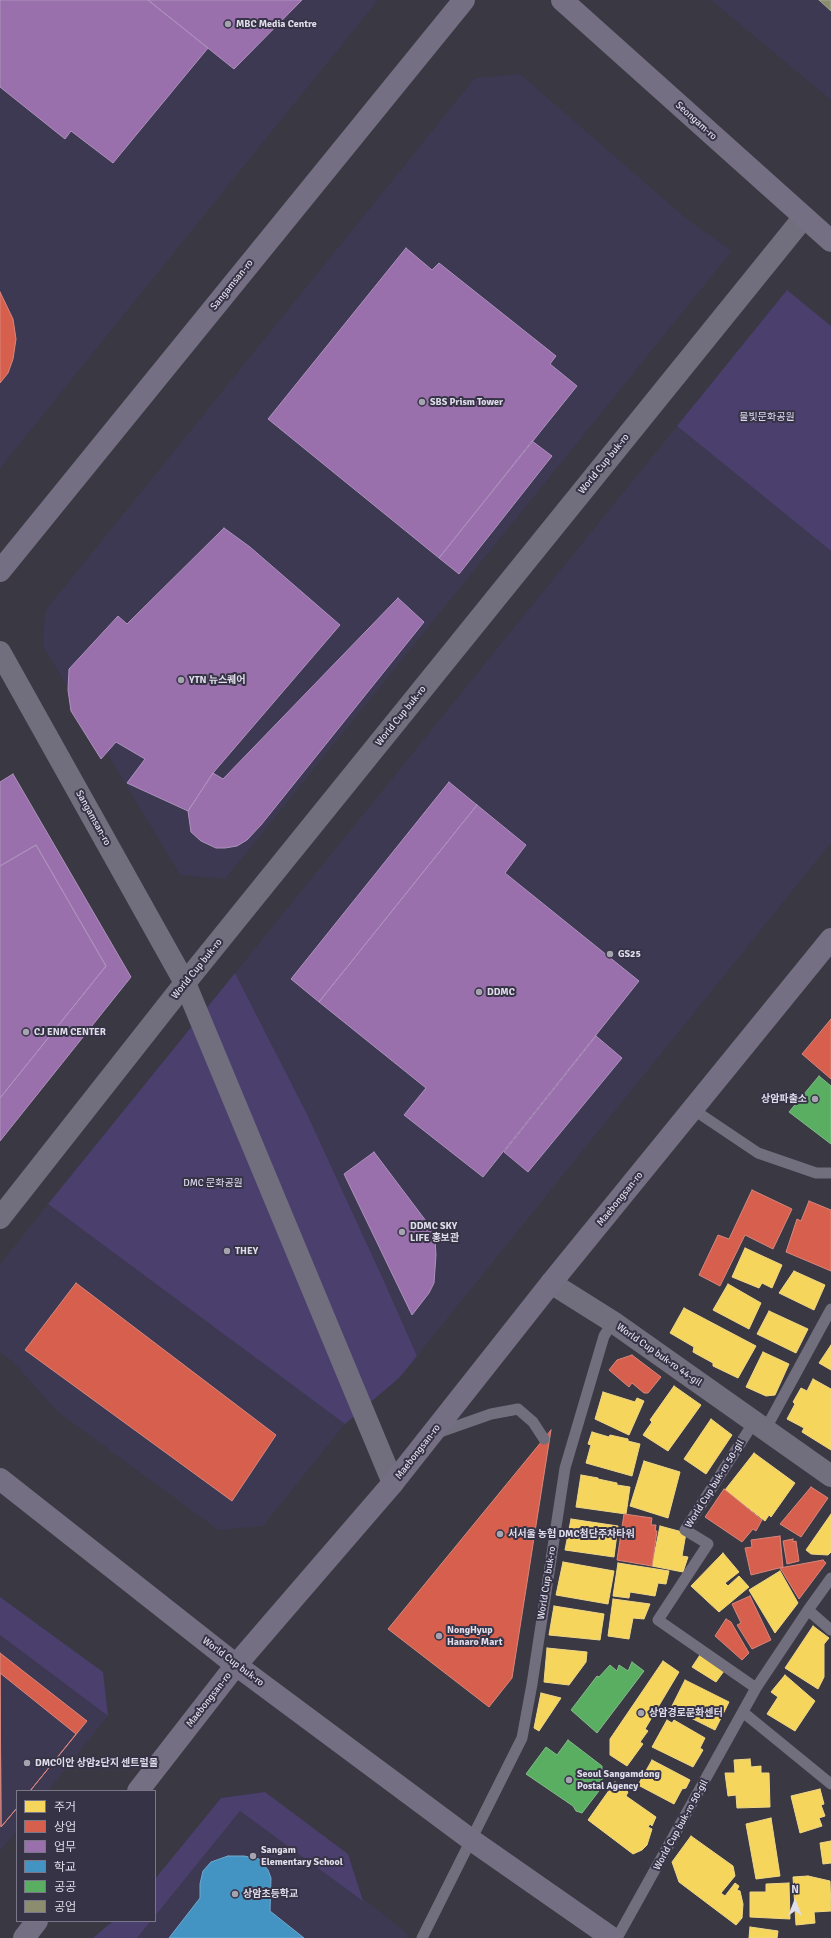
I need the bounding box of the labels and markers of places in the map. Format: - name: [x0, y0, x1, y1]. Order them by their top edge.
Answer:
- place label: MBC Media Centre: [236, 18, 317, 30]
- marker: MBC Media Centre: [223, 19, 233, 29]
- place label: SBS Prism Tower: [430, 396, 503, 408]
- marker: SBS Prism Tower: [417, 397, 427, 407]
- place label: YTN 뉴스퀘어: [189, 674, 245, 686]
- marker: YTN 뉴스퀘어: [176, 675, 186, 685]
- place label: GS25: [618, 948, 641, 960]
- marker: GS25: [605, 949, 615, 959]
- place label: DDMC: [487, 986, 515, 998]
- marker: DDMC: [474, 987, 484, 997]
- place label: CJ ENM CENTER: [34, 1026, 106, 1038]
- marker: CJ ENM CENTER: [21, 1027, 31, 1037]
- place label: 상암파출소: [761, 1093, 807, 1105]
- marker: 상암파출소: [810, 1094, 820, 1104]
- place label: DDMC SKY LIFE 홍보관: [410, 1220, 459, 1244]
- marker: DDMC SKY LIFE 홍보관: [397, 1227, 407, 1237]
- place label: THEY: [235, 1245, 258, 1257]
- marker: THEY: [222, 1246, 232, 1256]
- place label: 서서울 농협 DMC첨단주차타워: [508, 1528, 635, 1540]
- marker: 서서울 농협 DMC첨단주차타워: [495, 1529, 505, 1539]
- place label: NongHyup Hanaro Mart: [447, 1624, 502, 1648]
- marker: NongHyup Hanaro Mart: [434, 1631, 444, 1641]
- place label: 상암경로문화센터: [649, 1707, 723, 1719]
- marker: 상암경로문화센터: [636, 1708, 646, 1718]
- place label: DMC이안 상암2단지 센트럴몰: [35, 1757, 158, 1769]
- marker: DMC이안 상암2단지 센트럴몰: [22, 1758, 32, 1768]
- place label: Seoul Sangamdong Postal Agency: [577, 1768, 660, 1792]
- marker: Seoul Sangamdong Postal Agency: [564, 1775, 574, 1785]
- place label: Sangam Elementary School: [261, 1844, 343, 1868]
- marker: Sangam Elementary School: [248, 1851, 258, 1861]
- place label: 상암초등학교: [243, 1888, 298, 1900]
- marker: 상암초등학교: [230, 1889, 240, 1899]

